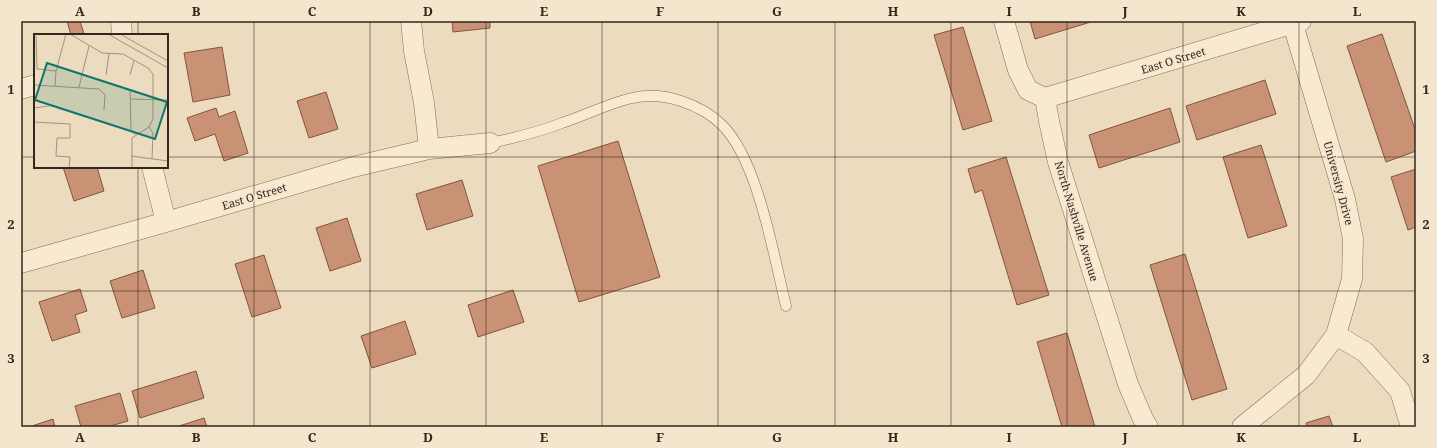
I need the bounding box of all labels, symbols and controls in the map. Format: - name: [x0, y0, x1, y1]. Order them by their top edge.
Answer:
- text: A: [75, 2, 85, 20]
- text: B: [192, 2, 201, 20]
- text: C: [308, 2, 317, 20]
- text: D: [423, 2, 433, 20]
- text: E: [540, 2, 549, 20]
- text: F: [656, 2, 664, 20]
- text: G: [772, 2, 782, 20]
- text: H: [888, 2, 899, 20]
- text: I: [1006, 2, 1012, 20]
- text: J: [1121, 2, 1128, 20]
- text: K: [1236, 2, 1246, 20]
- text: L: [1353, 2, 1362, 20]
- inset map: [34, 34, 168, 168]
- street label: East O Street: [1139, 43, 1207, 77]
- text: 1: [7, 80, 15, 98]
- text: 1: [1422, 80, 1430, 98]
- street label: University Drive: [1321, 139, 1357, 227]
- street label: North Nashville Avenue: [1052, 159, 1102, 283]
- street label: East O Street: [220, 179, 288, 213]
- text: 2: [7, 215, 15, 233]
- text: 2: [1422, 215, 1430, 233]
- text: 3: [7, 349, 15, 367]
- text: 3: [1422, 349, 1430, 367]
- text: A: [75, 428, 85, 446]
- text: B: [192, 428, 201, 446]
- text: C: [308, 428, 317, 446]
- text: D: [423, 428, 433, 446]
- text: E: [540, 428, 549, 446]
- text: F: [656, 428, 664, 446]
- text: G: [772, 428, 782, 446]
- text: H: [888, 428, 899, 446]
- text: I: [1006, 428, 1012, 446]
- text: J: [1121, 428, 1128, 446]
- text: K: [1236, 428, 1246, 446]
- text: L: [1353, 428, 1362, 446]

